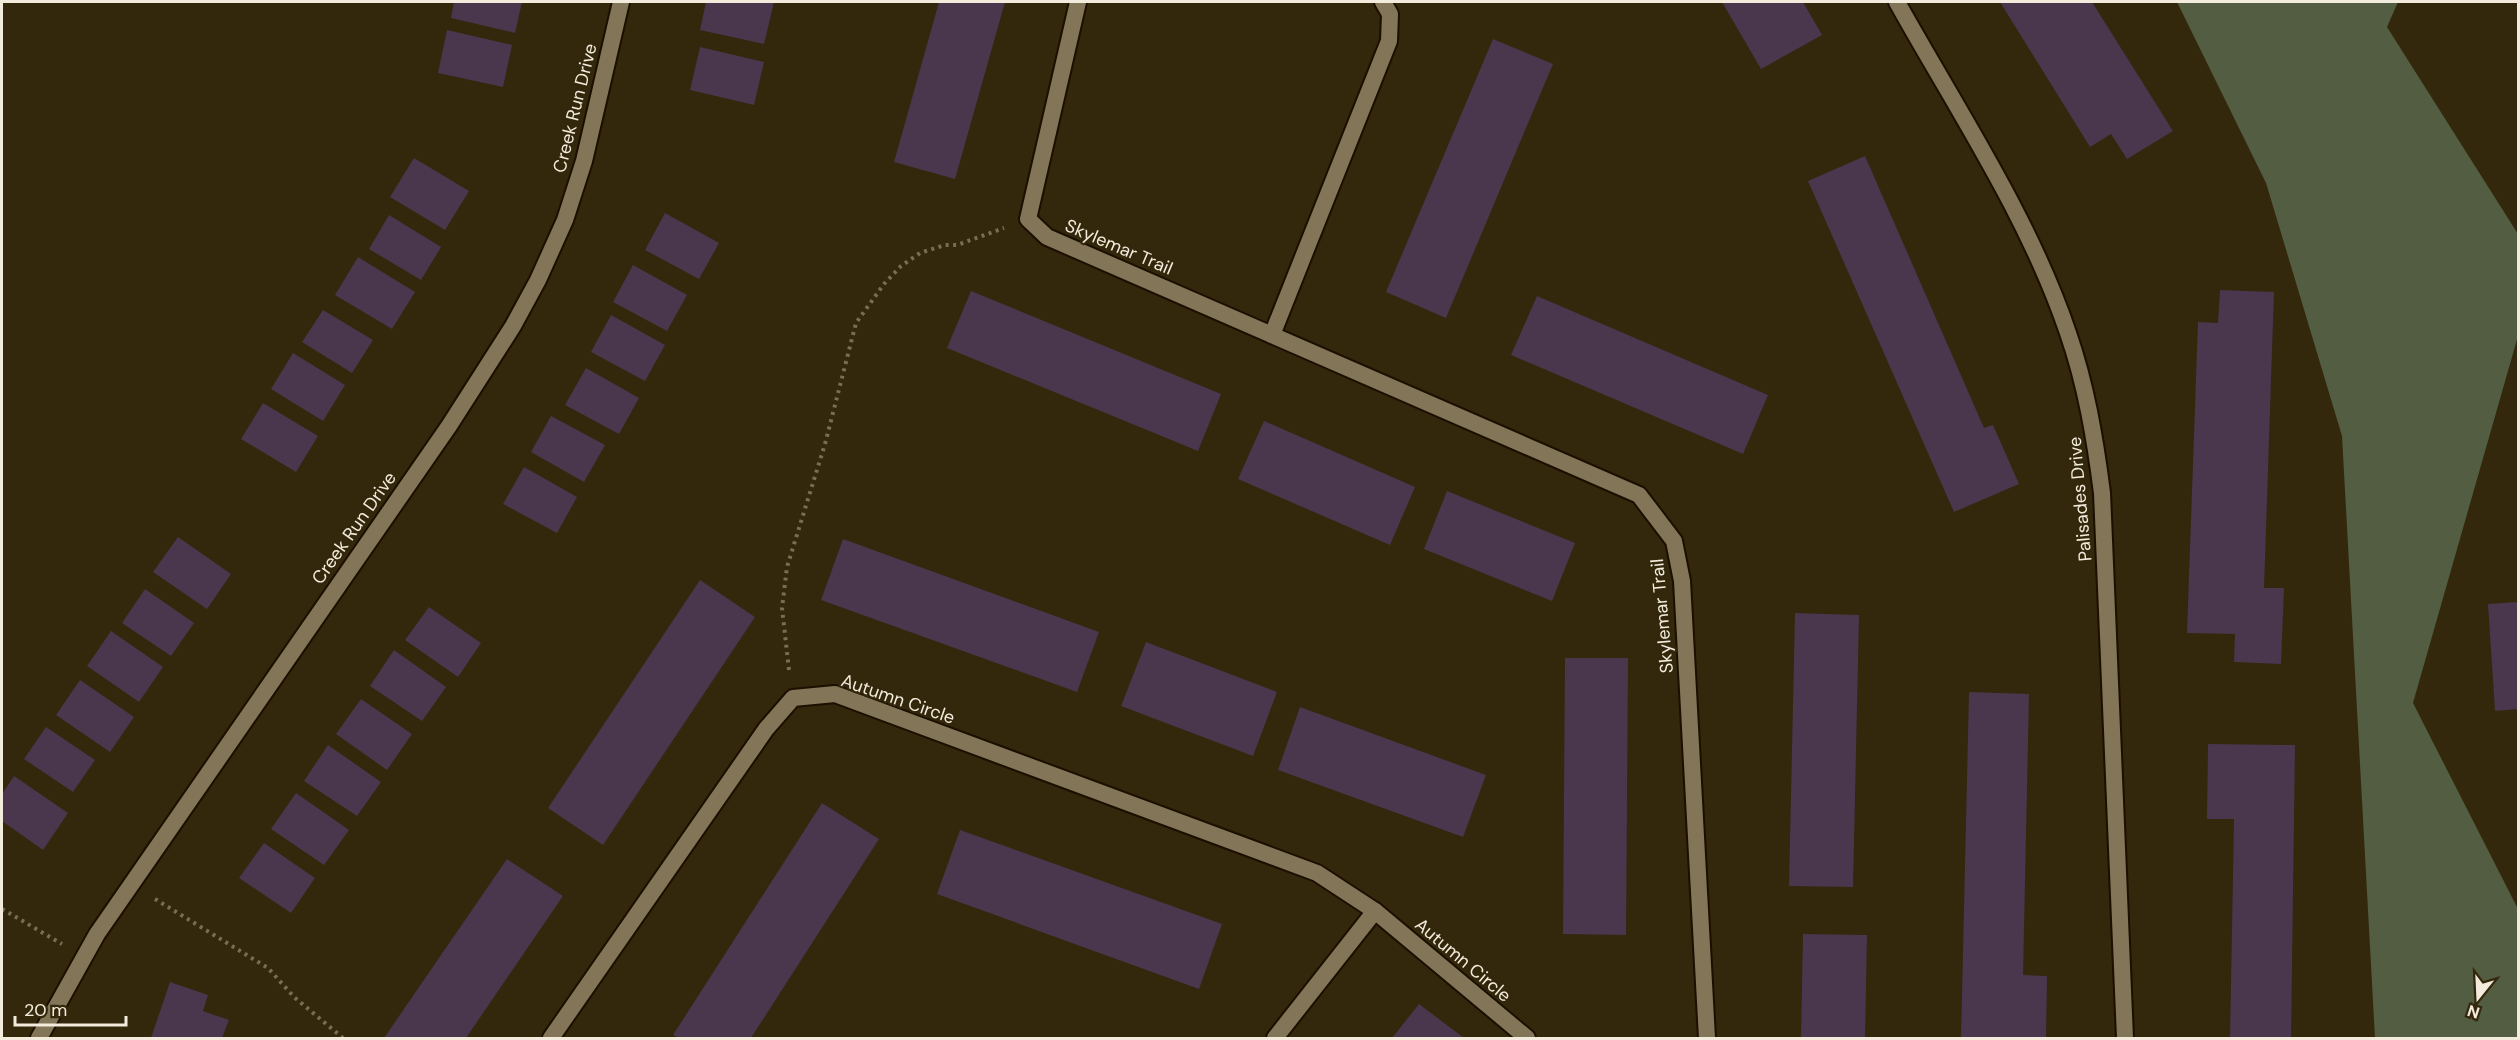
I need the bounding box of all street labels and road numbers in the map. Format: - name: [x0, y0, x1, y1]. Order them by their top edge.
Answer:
- street label: Creek Run Drive: [547, 41, 603, 175]
- street label: Skylemar Trail: [1061, 214, 1177, 280]
- street label: Palisades Drive: [2063, 436, 2097, 562]
- street label: Creek Run Drive: [306, 467, 402, 589]
- street label: Skylemar Trail: [1645, 558, 1679, 674]
- street label: Autumn Circle: [838, 668, 958, 730]
- street label: Autumn Circle: [1410, 913, 1516, 1007]

